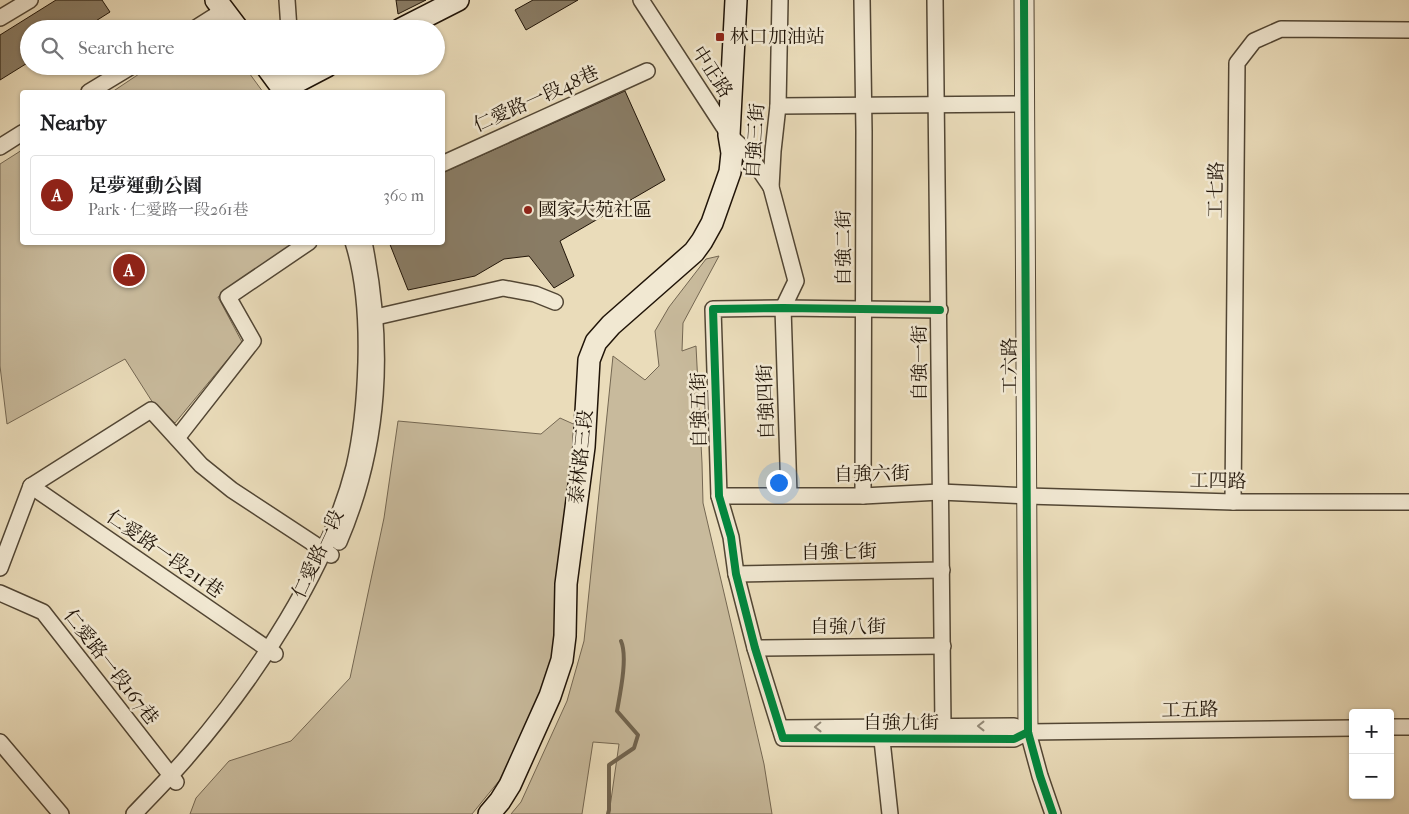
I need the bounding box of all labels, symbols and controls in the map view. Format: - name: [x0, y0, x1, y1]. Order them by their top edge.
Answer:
- search box: [20, 20, 445, 75]
- place label: 林口加油站: [730, 26, 825, 48]
- marker: 林口加油站: [714, 31, 726, 43]
- icon: search: [38, 34, 66, 62]
- text: Search here: [78, 37, 174, 59]
- street label: 中正路: [687, 42, 737, 102]
- street label: 仁愛路一段48巷: [470, 62, 602, 136]
- street label: 自強三街: [741, 102, 769, 180]
- text: Nearby: [40, 111, 106, 135]
- street label: 工七路: [1205, 161, 1227, 219]
- text: 足夢運動公園: [88, 175, 202, 197]
- text: A: [52, 186, 62, 205]
- text: 360 m: [383, 186, 424, 205]
- place label: 國家大苑社區: [538, 199, 652, 221]
- text: Park · 仁愛路一段261巷: [88, 200, 248, 219]
- marker: 國家大苑社區: [522, 204, 534, 216]
- street label: 自強二街: [833, 210, 855, 286]
- pin: A: [113, 251, 145, 289]
- street label: 自強一街: [909, 325, 931, 401]
- street label: 工六路: [999, 337, 1021, 395]
- street label: 自強四街: [754, 364, 778, 440]
- street label: 自強五街: [687, 372, 711, 448]
- street label: 泰林路三段: [565, 409, 597, 505]
- street label: 自強六街: [834, 462, 910, 486]
- your location: [766, 470, 792, 496]
- street label: 工四路: [1189, 470, 1247, 492]
- street label: 仁愛路一段211巷: [102, 506, 228, 602]
- street label: 仁愛路一段: [288, 506, 348, 602]
- street label: 自強七街: [801, 540, 877, 564]
- street label: 仁愛路一段167巷: [59, 605, 163, 729]
- street label: 自強八街: [810, 616, 886, 638]
- street label: 工五路: [1161, 699, 1219, 721]
- map controls: [1349, 709, 1394, 799]
- button: +: [1349, 709, 1394, 754]
- street label: 自強九街: [863, 712, 939, 734]
- one-way arrow: [977, 721, 984, 731]
- one-way arrow: [814, 722, 822, 732]
- button: −: [1349, 754, 1394, 799]

